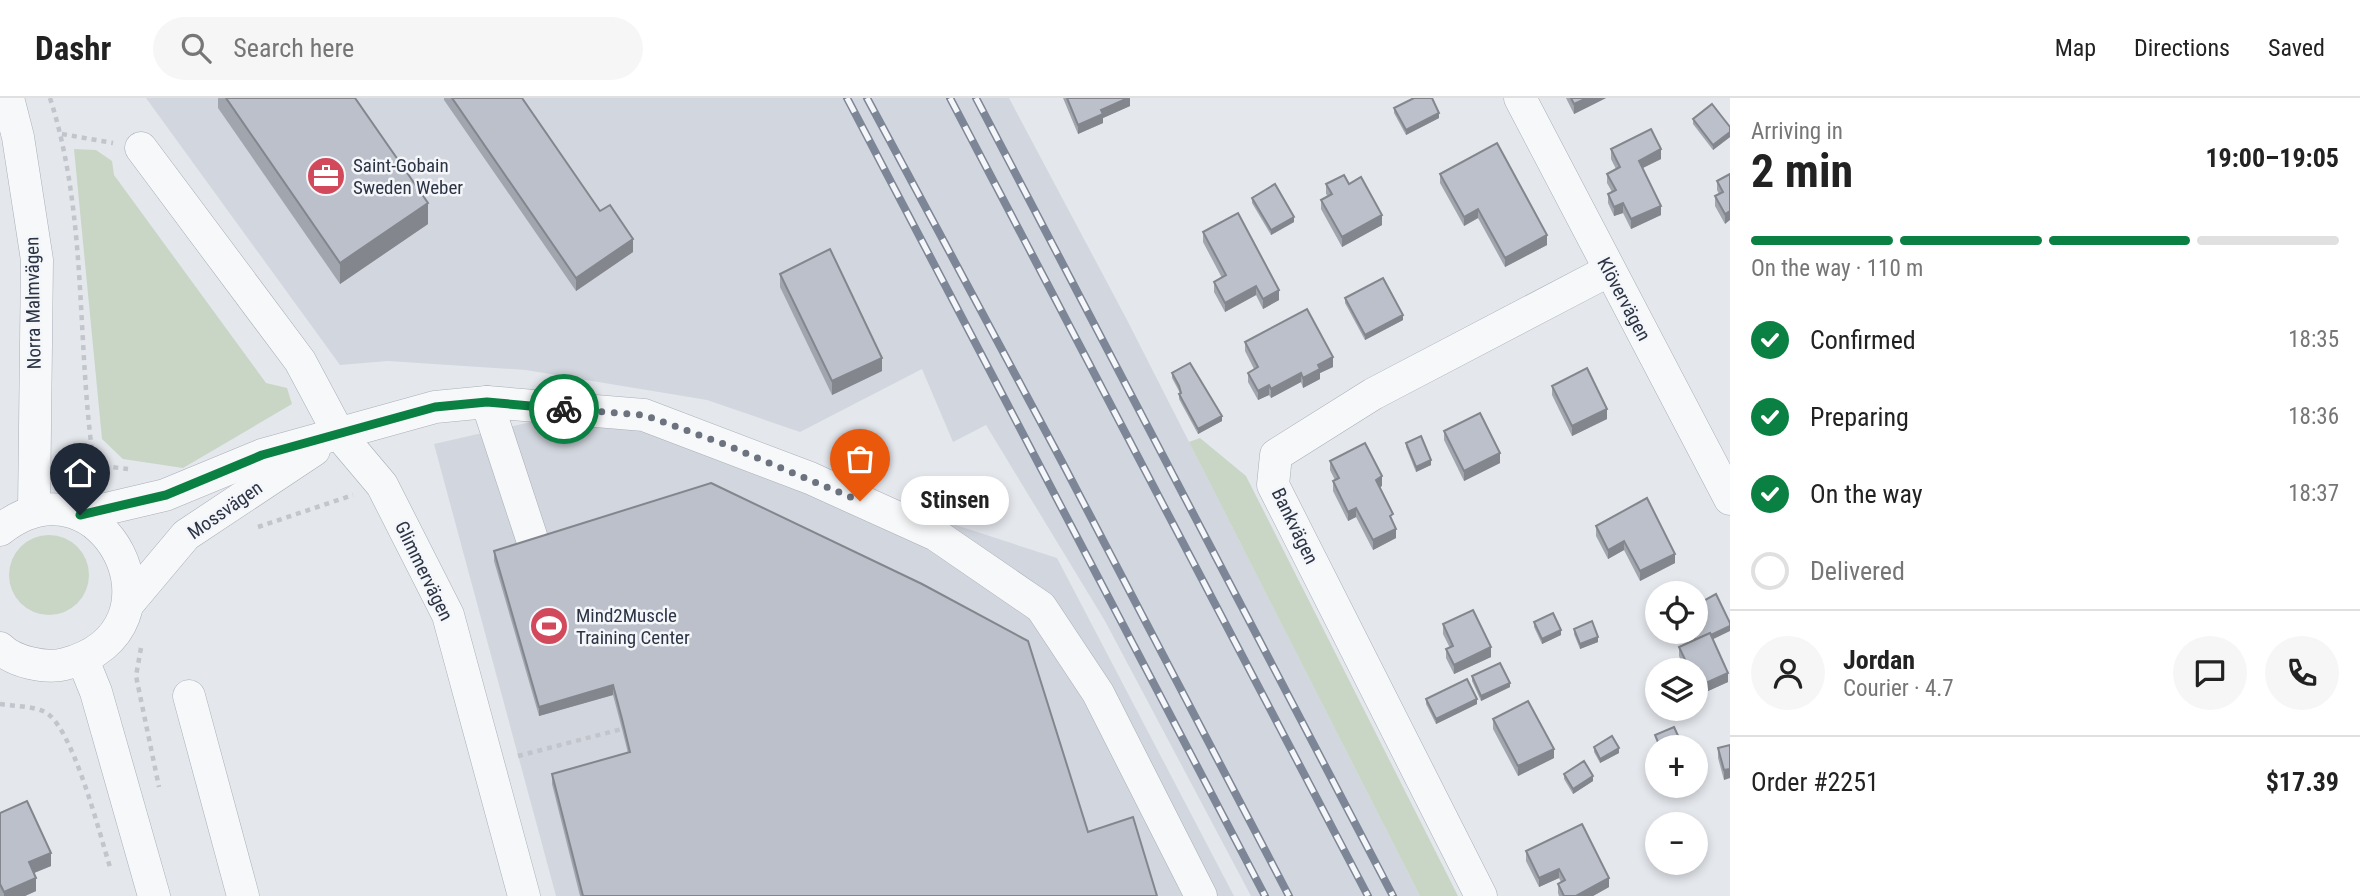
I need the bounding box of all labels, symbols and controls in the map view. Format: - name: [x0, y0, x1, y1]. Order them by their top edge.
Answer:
- search box: [153, 17, 643, 80]
- text: Dashr: [35, 29, 111, 68]
- icon: search: [177, 29, 215, 67]
- text: Search here: [233, 33, 354, 63]
- text: Map: [2055, 34, 2096, 62]
- text: Directions: [2134, 34, 2230, 62]
- text: Saved: [2268, 34, 2325, 62]
- text: Arriving in: [1751, 118, 1843, 145]
- text: 19:00–19:05: [2205, 143, 2339, 173]
- text: 2 min: [1751, 144, 1853, 198]
- place label: Saint-Gobain Sweden Weber: [353, 154, 463, 199]
- office icon: Saint-Gobain Sweden Weber: [305, 155, 347, 197]
- street label: Norra Malmvägen: [20, 236, 46, 370]
- street label: Klövervägen: [1592, 253, 1656, 345]
- text: On the way · 110 m: [1751, 255, 1923, 282]
- icon: check: [1751, 321, 1789, 359]
- text: Confirmed: [1810, 325, 1916, 355]
- text: 18:35: [2288, 326, 2339, 353]
- courier: [529, 374, 599, 444]
- icon: bike: [545, 390, 583, 428]
- icon: check: [1751, 398, 1789, 436]
- text: Preparing: [1810, 402, 1909, 432]
- text: 18:36: [2288, 403, 2339, 430]
- pin: [830, 429, 890, 501]
- icon: bag: [841, 440, 879, 478]
- pin: [50, 443, 110, 515]
- icon: home: [61, 454, 99, 492]
- icon: check: [1751, 475, 1789, 513]
- street label: Mossvägen: [183, 476, 267, 544]
- callout: Stinsen: [902, 476, 1010, 526]
- text: On the way: [1810, 479, 1923, 509]
- text: 18:37: [2288, 480, 2339, 507]
- street label: Bankvägen: [1267, 484, 1323, 568]
- text: Stinsen: [920, 487, 990, 514]
- street label: Glimmervägen: [390, 517, 458, 625]
- text: Delivered: [1810, 556, 1905, 586]
- map controls: [1645, 581, 1708, 875]
- button: locate: [1645, 581, 1708, 644]
- place label: Mind2Muscle Training Center: [576, 604, 690, 649]
- sports icon: Mind2Muscle Training Center: [528, 605, 570, 647]
- button: person: [1751, 636, 1825, 710]
- button: chat: [2173, 636, 2247, 710]
- button: phone: [2265, 636, 2339, 710]
- text: Jordan: [1843, 645, 1915, 675]
- button: layers: [1645, 658, 1708, 721]
- text: Courier · 4.7: [1843, 675, 1954, 702]
- button: +: [1645, 735, 1708, 798]
- text: Order #2251: [1751, 767, 1879, 797]
- text: $17.39: [2266, 767, 2339, 797]
- button: −: [1645, 812, 1708, 875]

